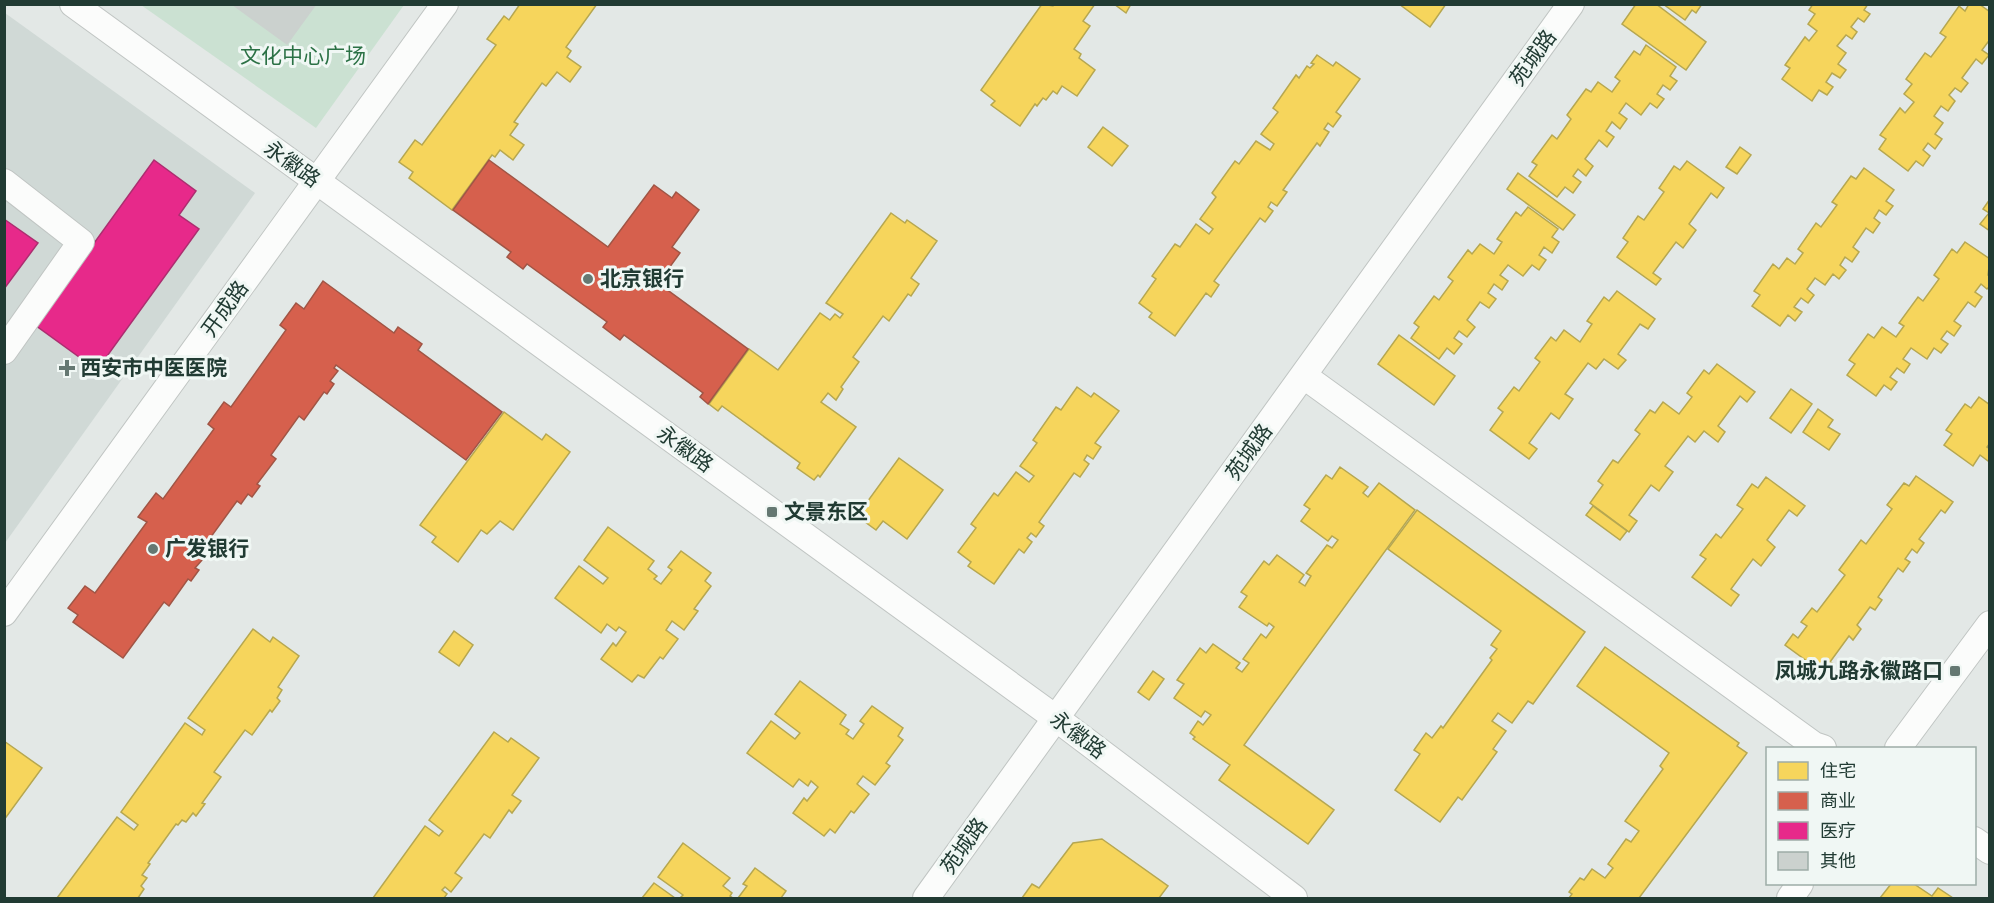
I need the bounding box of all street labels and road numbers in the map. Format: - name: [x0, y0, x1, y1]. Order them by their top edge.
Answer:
- street label: 苑城路: [1505, 25, 1561, 91]
- street label: 永徽路: [259, 136, 325, 192]
- street label: 开成路: [197, 276, 253, 342]
- street label: 苑城路: [1221, 419, 1277, 485]
- street label: 永徽路: [652, 421, 718, 477]
- street label: 永徽路: [1046, 706, 1110, 764]
- street label: 苑城路: [936, 813, 992, 879]

